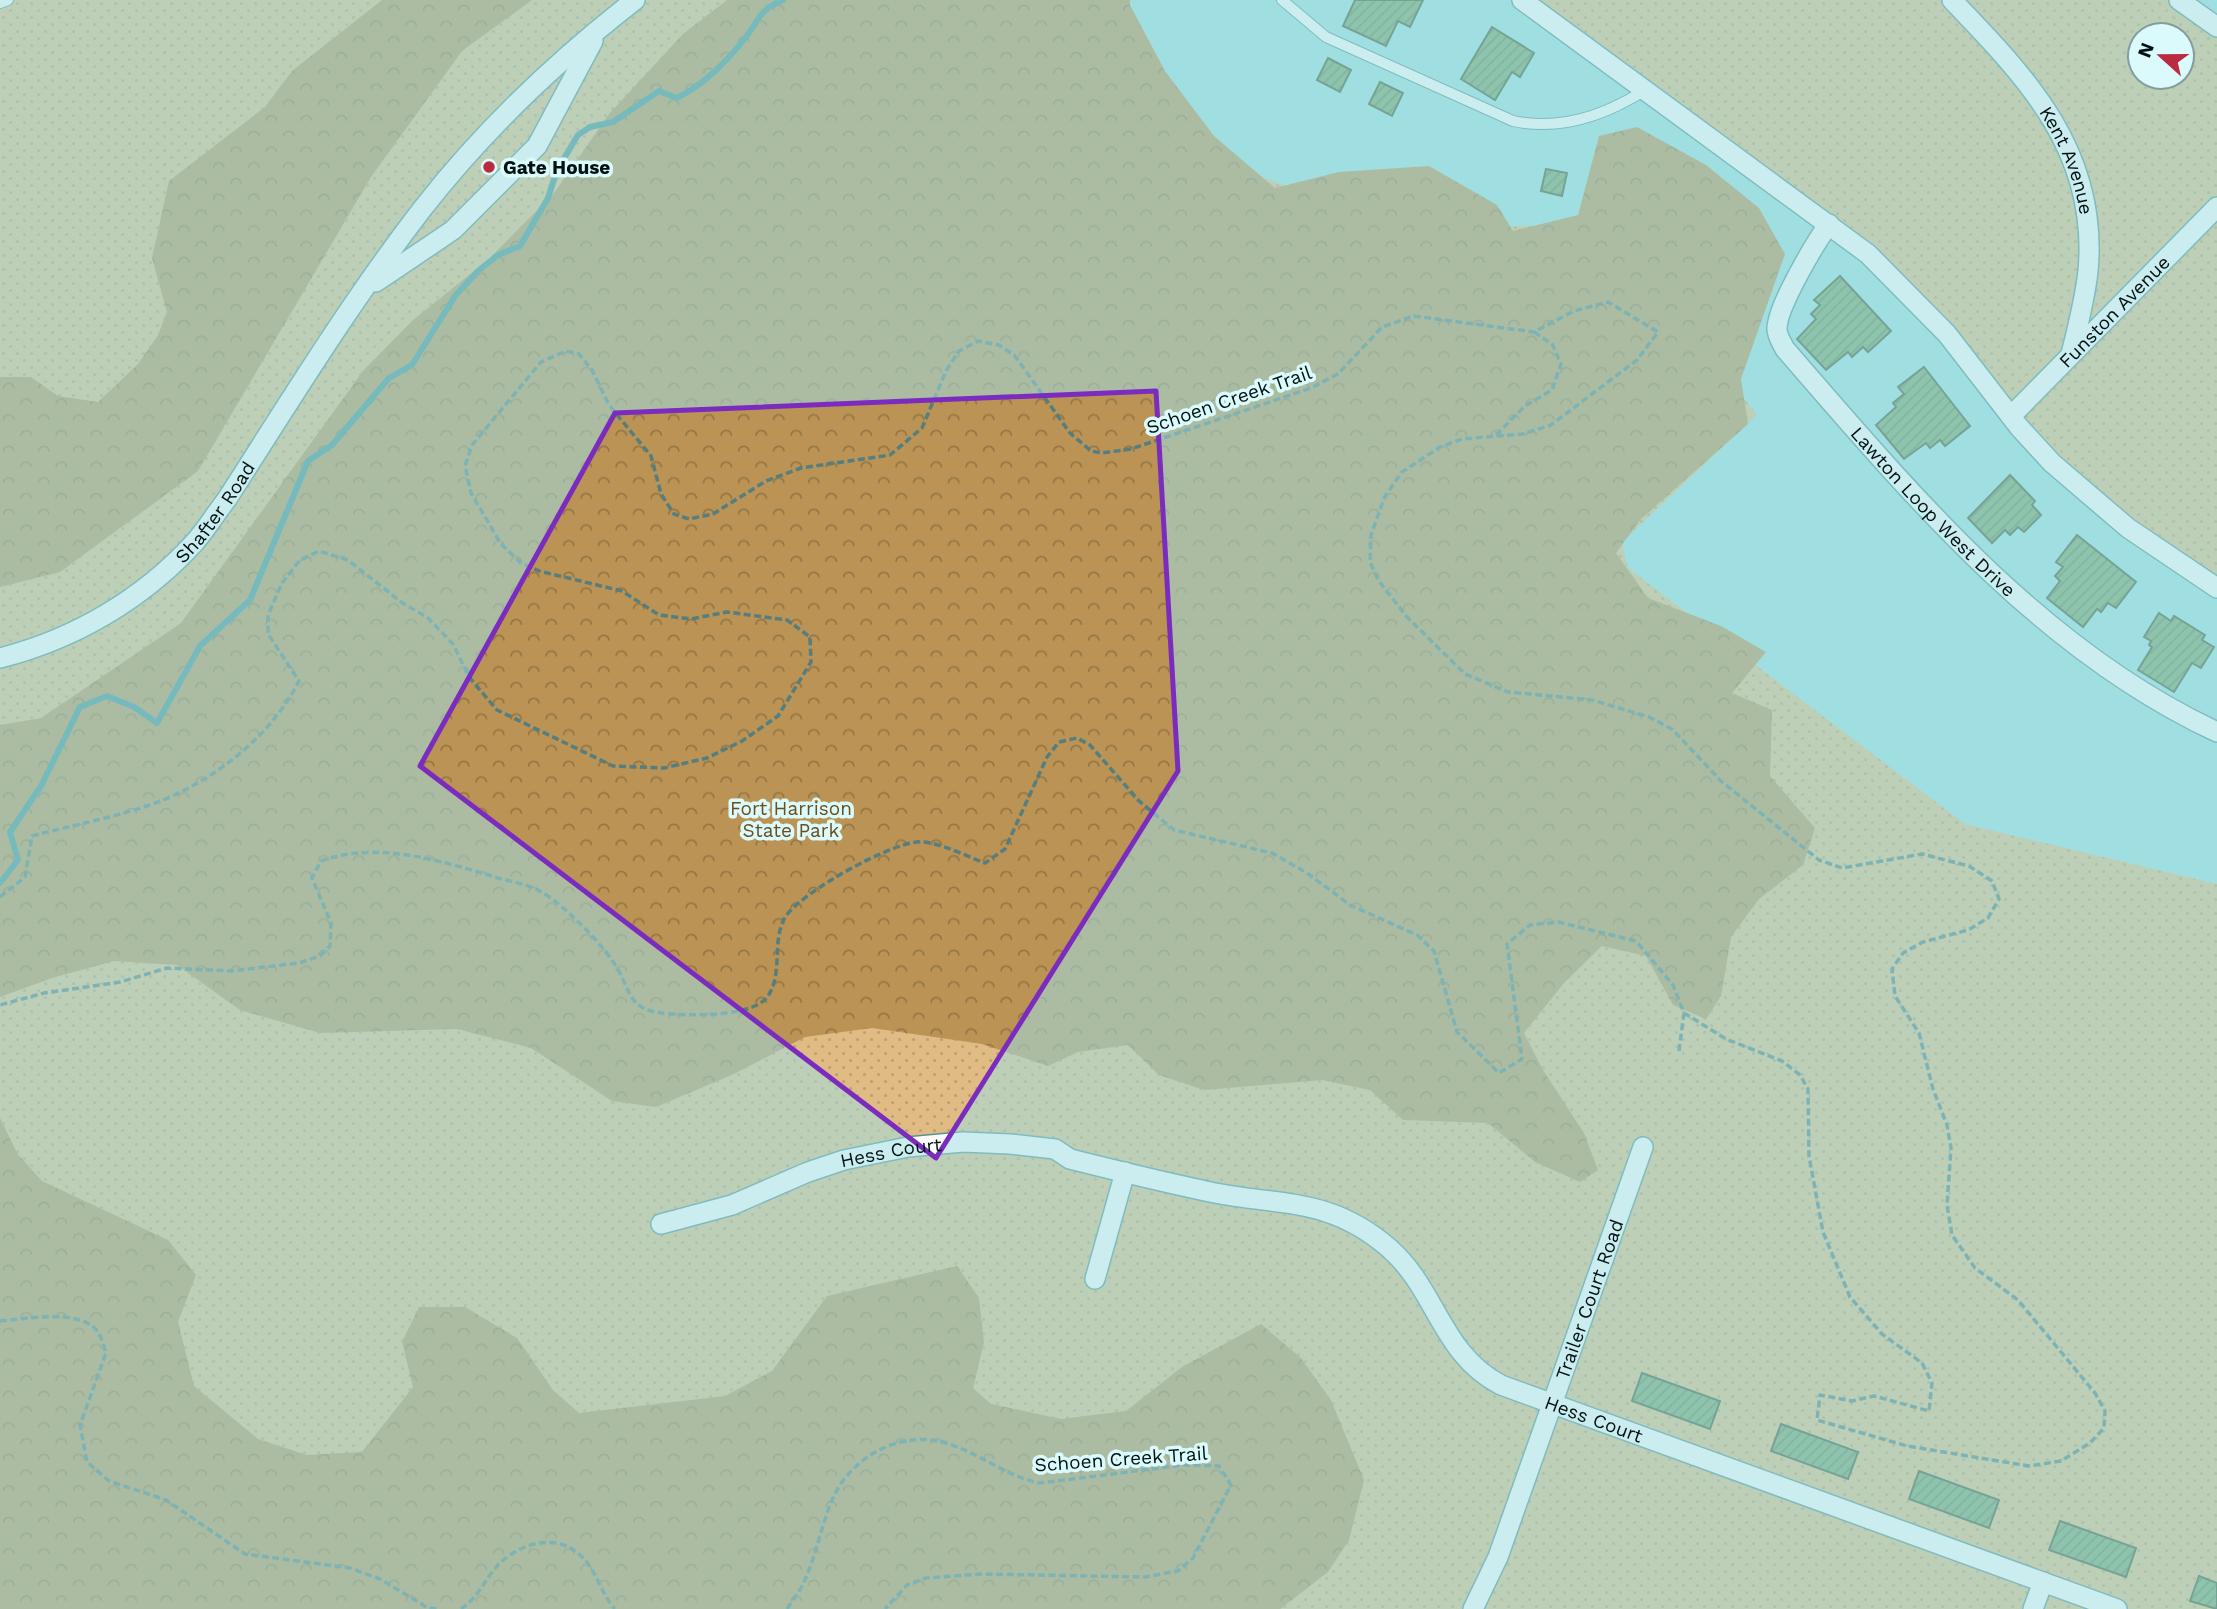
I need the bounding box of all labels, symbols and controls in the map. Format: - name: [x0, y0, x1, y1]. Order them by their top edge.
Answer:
- north arrow: [2126, 21, 2196, 91]
- text: N: [2132, 39, 2159, 61]
- street label: Kent Avenue: [2035, 102, 2098, 216]
- place label: Gate House: [503, 156, 610, 179]
- marker: Gate House: [481, 159, 497, 175]
- street label: Funston Avenue: [2054, 250, 2174, 372]
- street label: Schoen Creek Trail: [1143, 361, 1315, 439]
- street label: Lawton Loop West Drive: [1846, 422, 2021, 601]
- street label: Shafter Road: [170, 457, 260, 568]
- park label: Fort Harrison State Park: [730, 797, 852, 842]
- street label: Hess Court: [838, 1132, 943, 1172]
- street label: Trailer Court Road: [1550, 1216, 1628, 1383]
- street label: Hess Court: [1542, 1390, 1646, 1447]
- street label: Schoen Creek Trail: [1034, 1441, 1208, 1477]

